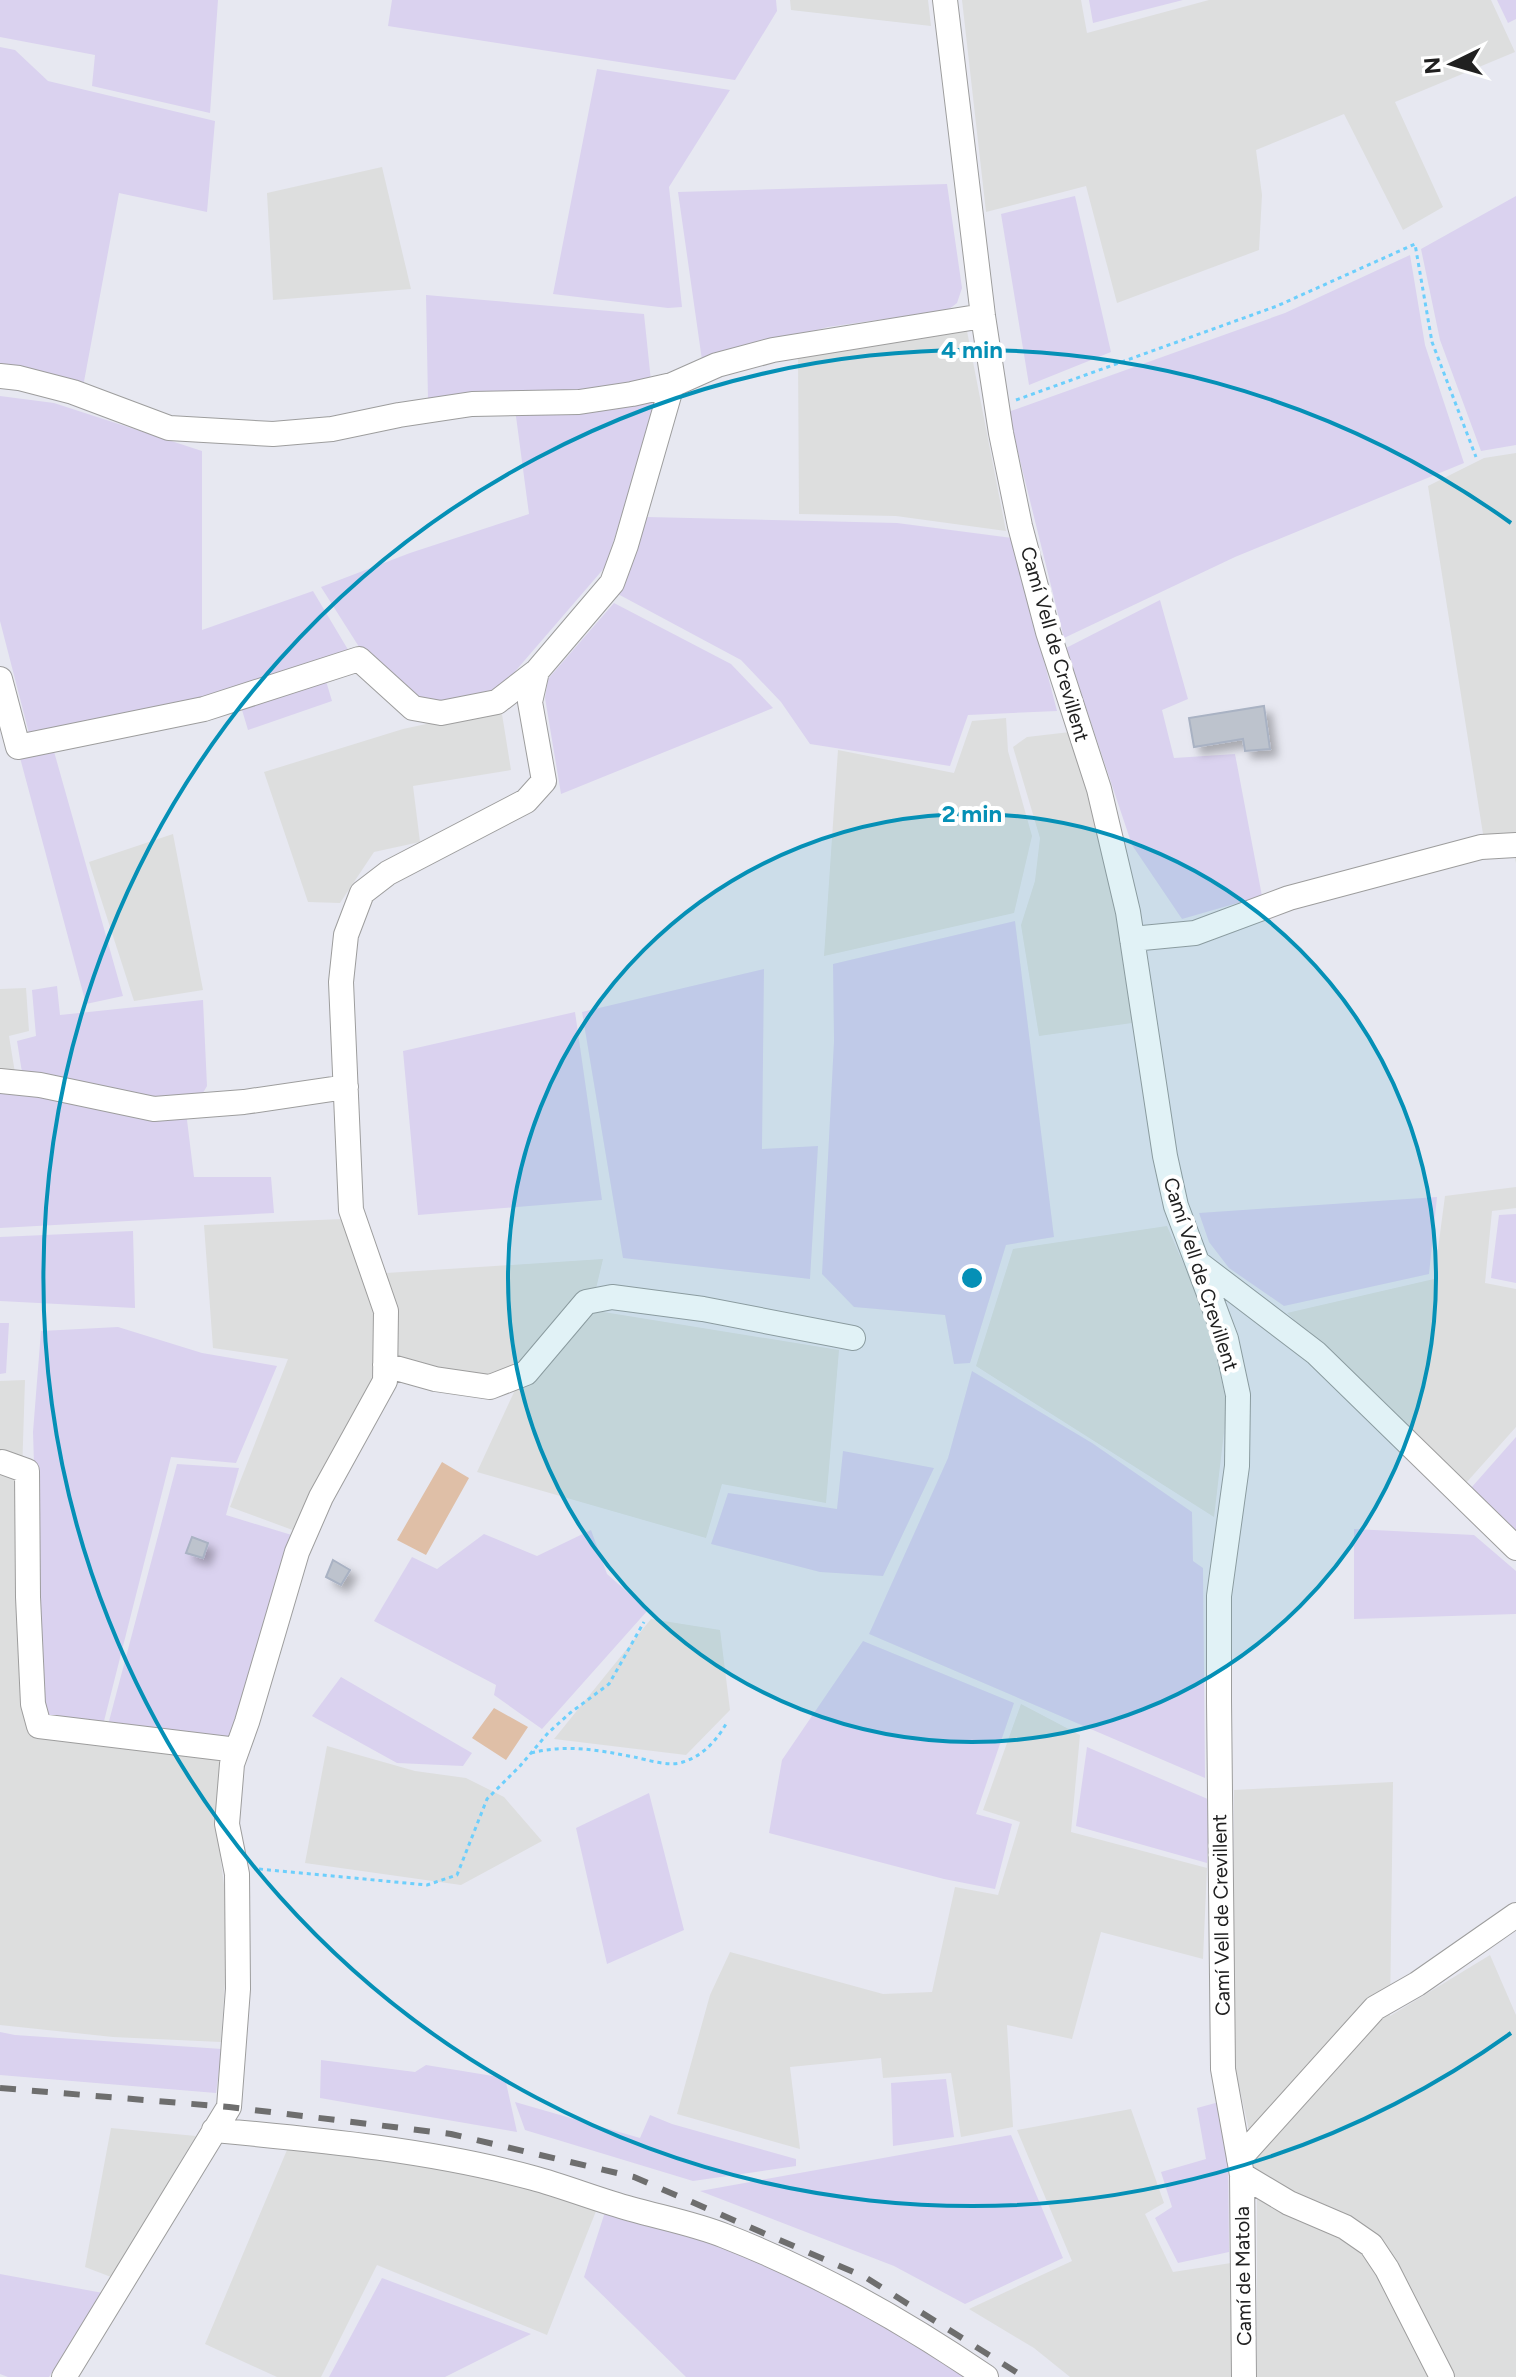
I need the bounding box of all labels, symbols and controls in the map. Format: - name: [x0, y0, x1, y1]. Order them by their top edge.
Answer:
- north arrow: [1412, 24, 1492, 104]
- text: N: [1418, 56, 1447, 75]
- text: 4 min: [941, 335, 1003, 364]
- street label: Camí Vell de Crevillent: [1016, 544, 1094, 744]
- text: 2 min: [942, 799, 1002, 828]
- street label: Camí Vell de Crevillent: [1158, 1174, 1244, 1374]
- centre of rings: [958, 1264, 986, 1292]
- street label: Camí Vell de Crevillent: [1207, 1814, 1235, 2016]
- street label: Camí de Matola: [1230, 2206, 1256, 2346]

